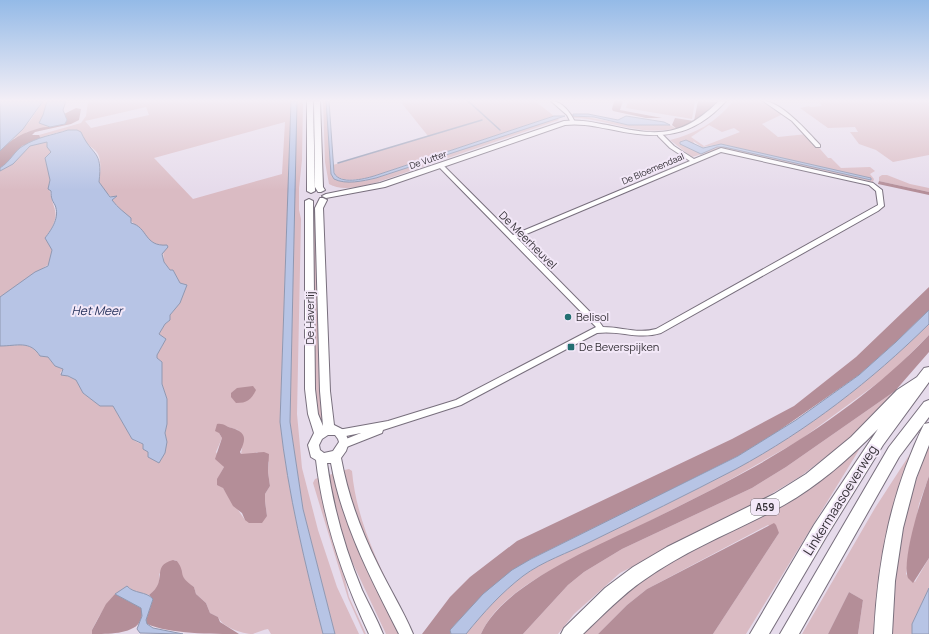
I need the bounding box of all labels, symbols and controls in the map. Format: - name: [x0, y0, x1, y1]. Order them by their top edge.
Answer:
- street label: De Vutter: [407, 147, 449, 172]
- street label: De Bloemendaal: [620, 150, 686, 188]
- street label: De Meerheuvel: [496, 207, 561, 272]
- street label: De Haverlij: [302, 291, 317, 345]
- water label: Het Meer: [72, 302, 124, 319]
- place label: Belisol: [576, 309, 609, 324]
- marker: Belisol: [563, 312, 573, 322]
- place label: De Beverspijken: [579, 339, 659, 354]
- marker: De Beverspijken: [566, 342, 576, 352]
- street label: Linkermaasoeverweg: [799, 441, 881, 559]
- road number: A59: [751, 499, 779, 515]

